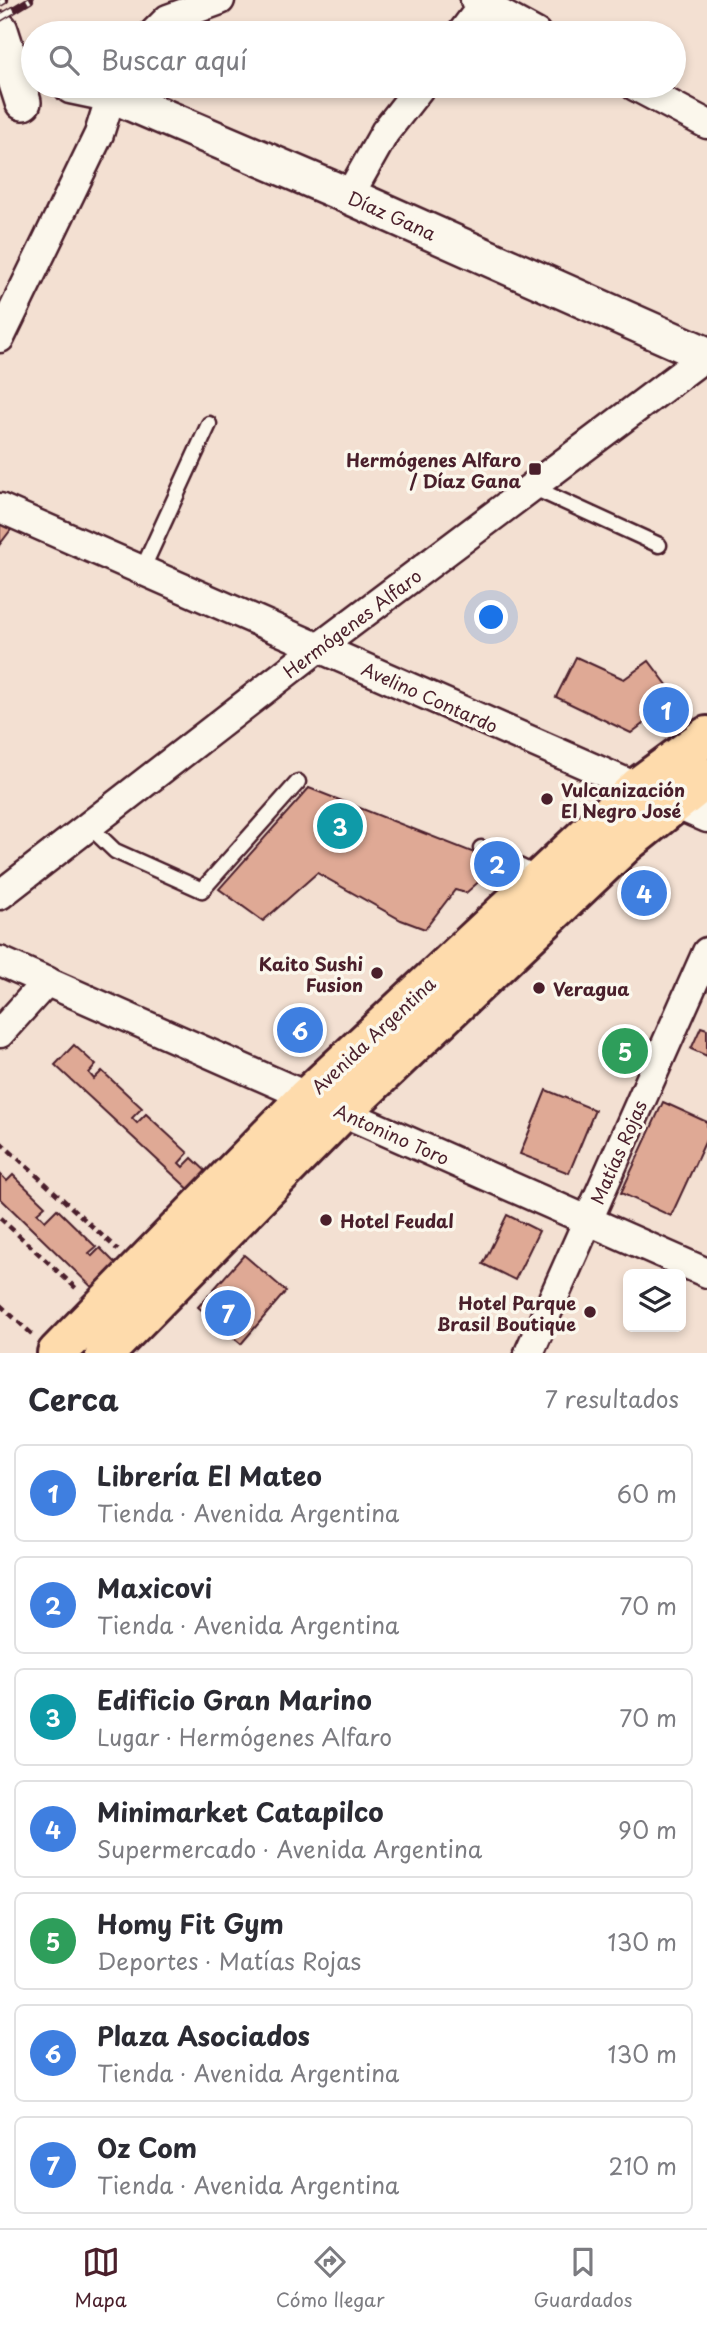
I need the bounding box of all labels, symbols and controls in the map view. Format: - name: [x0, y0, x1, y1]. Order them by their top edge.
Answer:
- search box: [21, 21, 686, 98]
- text: Buscar aquí: [101, 40, 247, 79]
- icon: search: [45, 41, 83, 79]
- street label: Díaz Gana: [343, 184, 441, 247]
- place label: Hermógenes Alfaro / Díaz Gana: [346, 446, 521, 494]
- marker: Hermógenes Alfaro / Díaz Gana: [527, 461, 543, 477]
- street label: Hermógenes Alfaro: [277, 562, 427, 684]
- your location: [474, 600, 508, 634]
- street label: Avelino Contardo: [358, 655, 502, 739]
- pin: 1: [643, 684, 689, 736]
- place label: Vulcanización El Negro José: [561, 776, 685, 824]
- marker: Vulcanización El Negro José: [539, 791, 555, 807]
- pin: 3: [317, 800, 363, 852]
- pin: 2: [474, 838, 520, 890]
- pin: 4: [621, 867, 667, 919]
- place label: Kaito Sushi Fusion: [259, 950, 363, 998]
- marker: Kaito Sushi Fusion: [369, 965, 385, 981]
- street label: Avenida Argentina: [305, 970, 442, 1100]
- place label: Veragua: [553, 975, 630, 1002]
- marker: Veragua: [531, 980, 547, 996]
- pin: 6: [277, 1004, 323, 1056]
- pin: 5: [602, 1025, 648, 1077]
- street label: Matías Rojas: [583, 1096, 653, 1208]
- street label: Antonino Toro: [330, 1097, 454, 1171]
- place label: Hotel Feudal: [340, 1207, 454, 1234]
- marker: Hotel Feudal: [318, 1212, 334, 1228]
- map controls: [623, 1269, 686, 1332]
- button: layers: [623, 1269, 686, 1332]
- pin: 7: [205, 1287, 251, 1339]
- place label: Hotel Parque Brasil Boutique: [437, 1289, 576, 1337]
- marker: Hotel Parque Brasil Boutique: [582, 1304, 598, 1320]
- text: Cerca: [28, 1376, 119, 1421]
- text: 7 resultados: [545, 1381, 679, 1416]
- text: Librería El Mateo: [97, 1456, 322, 1495]
- text: 1: [48, 1476, 59, 1511]
- text: 60 m: [617, 1476, 677, 1511]
- text: Tienda · Avenida Argentina: [97, 1495, 399, 1530]
- text: Maxicovi: [97, 1568, 212, 1607]
- text: 2: [45, 1588, 61, 1623]
- text: 70 m: [619, 1588, 677, 1623]
- text: Tienda · Avenida Argentina: [97, 1607, 399, 1642]
- text: Edificio Gran Marino: [97, 1680, 372, 1719]
- text: 3: [45, 1700, 61, 1735]
- text: 70 m: [619, 1700, 677, 1735]
- text: Lugar · Hermógenes Alfaro: [97, 1719, 392, 1754]
- text: Minimarket Catapilco: [97, 1792, 384, 1831]
- text: 4: [45, 1812, 61, 1847]
- text: 90 m: [618, 1812, 677, 1847]
- text: Supermercado · Avenida Argentina: [97, 1831, 482, 1866]
- text: Homy Fit Gym: [97, 1904, 284, 1943]
- text: 5: [46, 1924, 60, 1959]
- text: 130 m: [607, 1924, 677, 1959]
- text: Deportes · Matías Rojas: [97, 1943, 361, 1978]
- text: Plaza Asociados: [97, 2016, 310, 2055]
- text: 6: [45, 2036, 61, 2071]
- text: 130 m: [607, 2036, 677, 2071]
- text: Tienda · Avenida Argentina: [97, 2055, 399, 2090]
- text: Oz Com: [97, 2128, 197, 2167]
- text: 7: [46, 2148, 60, 2183]
- text: 210 m: [609, 2148, 677, 2183]
- text: Tienda · Avenida Argentina: [97, 2167, 399, 2202]
- tab: Mapa: [75, 2243, 127, 2313]
- tab: Cómo llegar: [276, 2243, 385, 2313]
- tab: Guardados: [534, 2243, 632, 2313]

